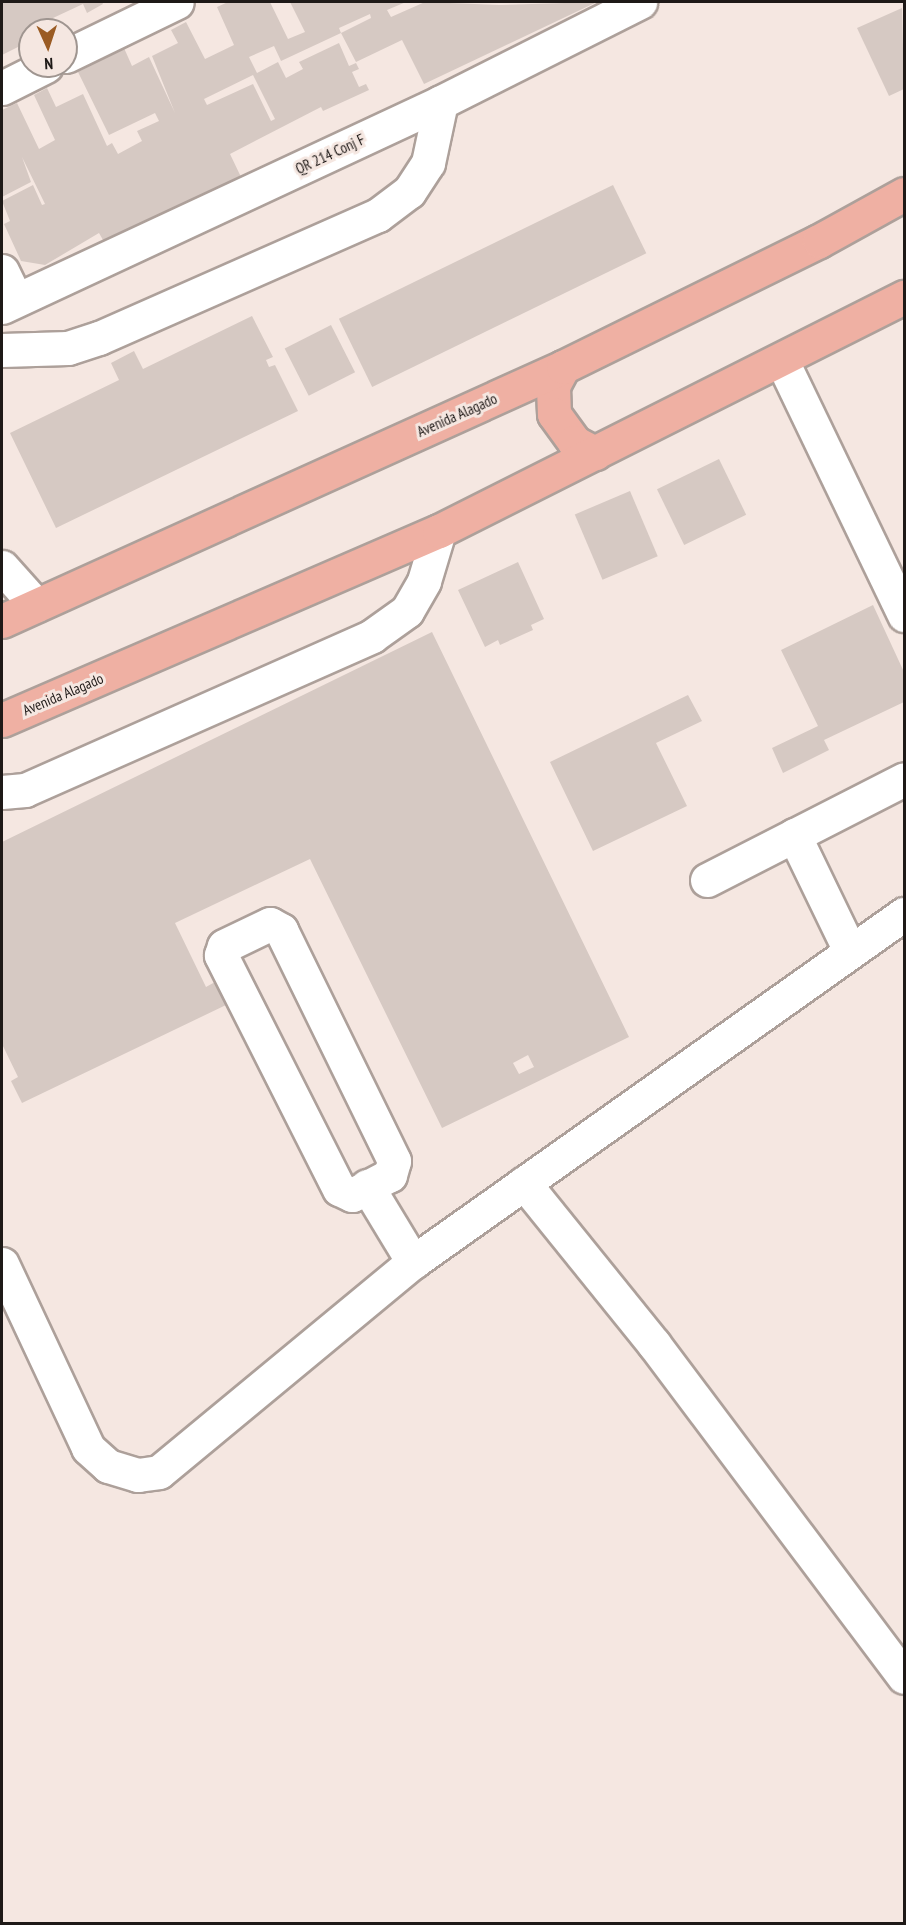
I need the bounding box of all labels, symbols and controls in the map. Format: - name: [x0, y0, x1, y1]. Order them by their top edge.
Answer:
- north arrow: [18, 18, 78, 78]
- text: N: [44, 54, 54, 74]
- street label: QR 214 Conj F: [293, 130, 367, 178]
- street label: Avenida Alagado: [414, 389, 500, 441]
- street label: Avenida Alagado: [20, 669, 106, 719]

